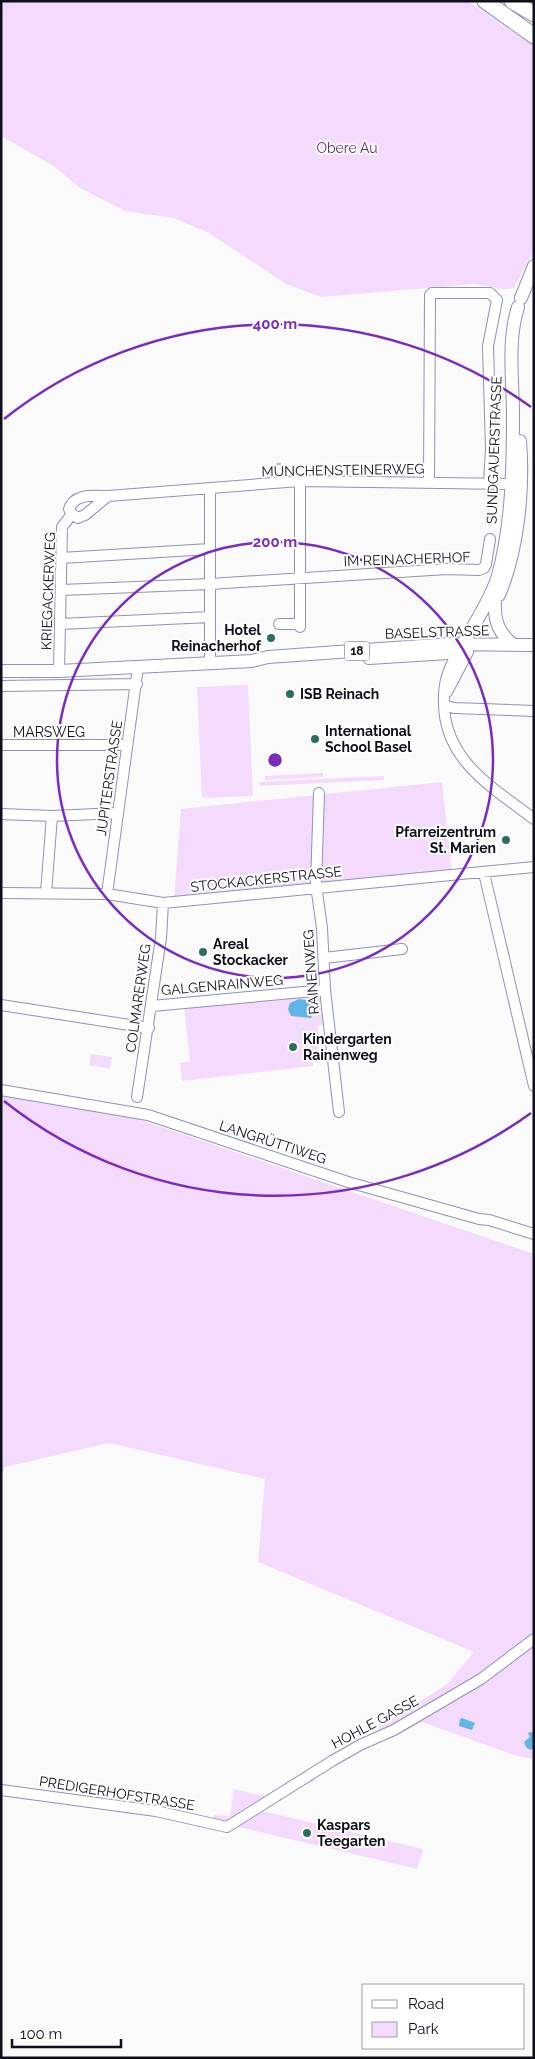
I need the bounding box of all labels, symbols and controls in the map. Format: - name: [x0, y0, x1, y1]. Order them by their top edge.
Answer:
- park label: Obere Au: [316, 140, 378, 156]
- text: 400 m: [253, 315, 297, 333]
- street label: SUNDGAUERSTRASSE: [483, 376, 505, 524]
- street label: MÜNCHENSTEINERWEG: [261, 459, 425, 479]
- street label: KRIEGACKERWEG: [38, 532, 58, 650]
- text: 200 m: [253, 533, 297, 551]
- street label: IM REINACHERHOF: [343, 549, 471, 569]
- place label: Hotel Reinacherhof: [171, 622, 262, 654]
- street label: BASELSTRASSE: [384, 622, 490, 642]
- marker: Hotel Reinacherhof: [265, 632, 277, 644]
- road number: 18: [344, 641, 370, 660]
- place label: ISB Reinach: [300, 686, 379, 702]
- marker: ISB Reinach: [284, 688, 296, 700]
- street label: JUPITERSTRASSE: [93, 719, 125, 837]
- place label: International School Basel: [325, 723, 412, 755]
- street label: MARSWEG: [13, 724, 85, 740]
- marker: International School Basel: [309, 733, 321, 745]
- centre of rings: [266, 751, 284, 769]
- place label: Pfarreizentrum St. Marien: [395, 824, 496, 856]
- marker: Pfarreizentrum St. Marien: [500, 834, 512, 846]
- street label: STOCKACKERSTRASSE: [190, 863, 342, 895]
- street label: RAINENWEG: [300, 929, 322, 1015]
- place label: Areal Stockacker: [213, 936, 289, 968]
- street label: COLMARERWEG: [122, 943, 154, 1053]
- marker: Areal Stockacker: [197, 946, 209, 958]
- street label: GALGENRAINWEG: [160, 972, 284, 998]
- place label: Kindergarten Rainenweg: [303, 1031, 392, 1063]
- marker: Kindergarten Rainenweg: [287, 1041, 299, 1053]
- street label: LANGRÜTTIWEG: [217, 1115, 329, 1167]
- street label: HOHLE GASSE: [329, 1692, 421, 1752]
- street label: PREDIGERHOFSTRASSE: [38, 1773, 196, 1813]
- place label: Kaspars Teegarten: [317, 1817, 386, 1849]
- marker: Kaspars Teegarten: [301, 1827, 313, 1839]
- legend: [362, 1984, 525, 2049]
- text: Road: [408, 1995, 444, 2013]
- scale bar: [12, 2016, 121, 2048]
- text: Park: [408, 2020, 439, 2038]
- text: 100 m: [20, 2025, 62, 2043]

